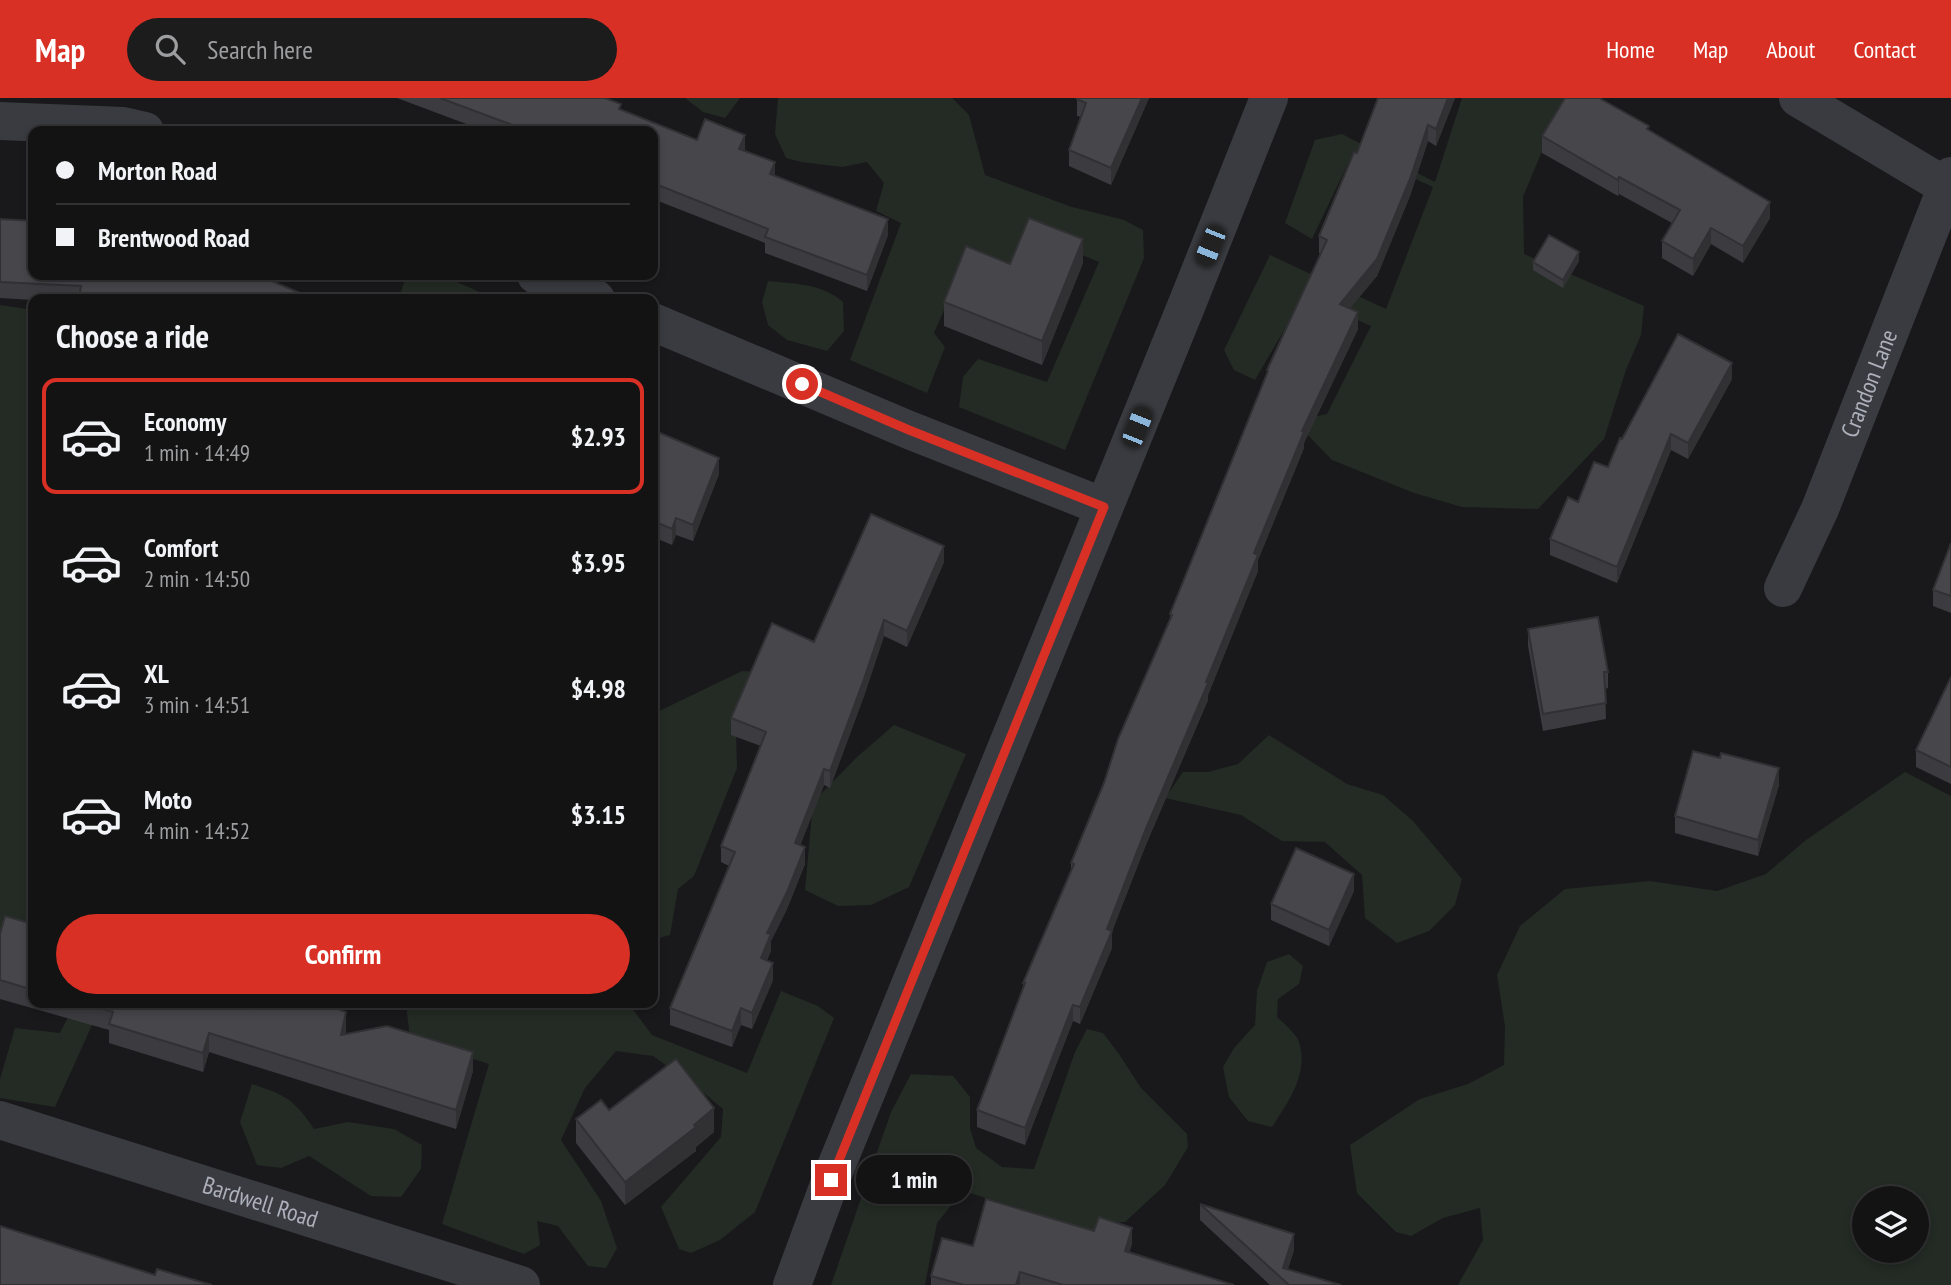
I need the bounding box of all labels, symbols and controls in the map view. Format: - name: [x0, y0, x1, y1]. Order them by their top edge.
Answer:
- search box: [127, 18, 617, 81]
- text: Map: [35, 28, 85, 71]
- icon: search: [151, 30, 189, 68]
- text: Search here: [207, 33, 313, 66]
- text: Home: [1606, 34, 1655, 65]
- text: Map: [1693, 34, 1728, 65]
- text: About: [1766, 34, 1815, 65]
- text: Contact: [1853, 34, 1916, 65]
- text: Morton Road: [98, 154, 217, 187]
- text: Brentwood Road: [98, 221, 250, 254]
- car: [1193, 223, 1228, 269]
- text: Choose a ride: [56, 315, 209, 357]
- street label: Crandon Lane: [1834, 325, 1904, 442]
- route start: [786, 368, 818, 400]
- car: [1120, 404, 1155, 450]
- icon: car: [60, 405, 123, 468]
- text: Economy: [144, 405, 226, 438]
- text: $2.93: [571, 420, 626, 453]
- text: 1 min · 14:49: [144, 438, 250, 467]
- icon: car: [60, 531, 123, 594]
- text: Comfort: [144, 531, 218, 564]
- text: $3.95: [571, 546, 626, 579]
- text: 2 min · 14:50: [144, 564, 250, 593]
- icon: car: [60, 657, 123, 720]
- text: XL: [144, 657, 169, 690]
- text: $4.98: [571, 672, 626, 705]
- text: 3 min · 14:51: [144, 690, 250, 719]
- icon: car: [60, 783, 123, 846]
- text: Moto: [144, 783, 192, 816]
- text: $3.15: [571, 798, 626, 831]
- text: 4 min · 14:52: [144, 816, 250, 845]
- button: Confirm: [56, 914, 630, 994]
- callout: 1 min: [856, 1156, 971, 1204]
- route end: [815, 1164, 847, 1196]
- text: 1 min: [891, 1165, 937, 1194]
- street label: Bardwell Road: [199, 1169, 322, 1235]
- map controls: [1852, 1186, 1929, 1263]
- button: layers: [1852, 1186, 1929, 1263]

